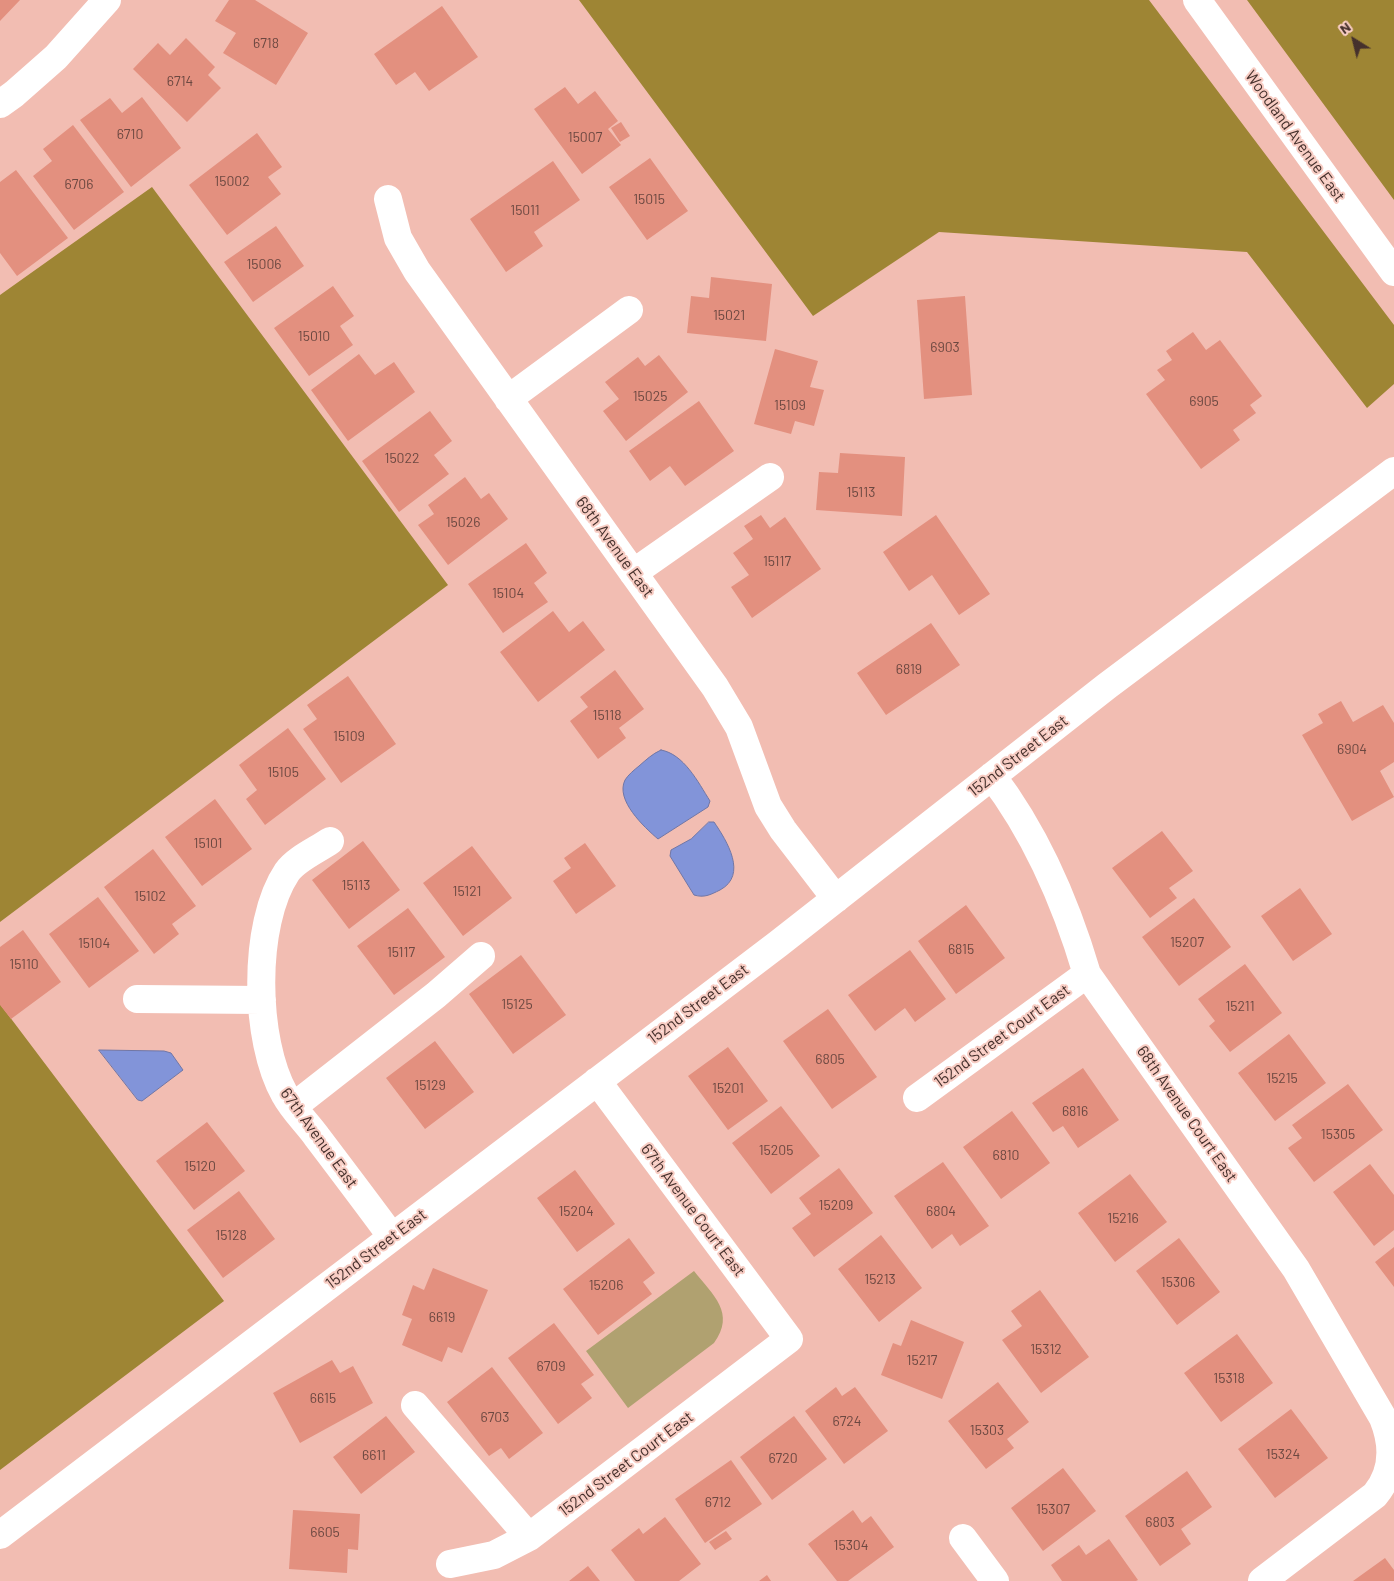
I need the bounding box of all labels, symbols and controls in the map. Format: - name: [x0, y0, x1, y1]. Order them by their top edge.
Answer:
- north arrow: [1329, 15, 1379, 65]
- text: N: [1336, 18, 1354, 37]
- house number: 6718: [253, 35, 279, 51]
- street label: Woodland Avenue East: [1241, 67, 1349, 205]
- house number: 6714: [167, 73, 193, 89]
- house number: 6710: [117, 126, 143, 142]
- house number: 15007: [568, 129, 602, 145]
- house number: 15002: [214, 173, 250, 189]
- house number: 6706: [65, 176, 93, 192]
- house number: 15015: [633, 191, 665, 207]
- house number: 15011: [510, 202, 540, 218]
- house number: 15006: [246, 256, 282, 272]
- house number: 15021: [713, 307, 745, 323]
- house number: 15010: [298, 328, 330, 344]
- house number: 6903: [930, 339, 960, 355]
- house number: 15025: [633, 388, 667, 404]
- house number: 6905: [1189, 393, 1219, 409]
- house number: 15109: [774, 397, 806, 413]
- house number: 15022: [384, 450, 420, 466]
- house number: 15113: [847, 484, 875, 500]
- street label: 68th Avenue East: [572, 493, 658, 601]
- house number: 15026: [446, 514, 480, 530]
- house number: 15117: [763, 553, 791, 569]
- house number: 15104: [492, 585, 524, 601]
- house number: 6819: [896, 661, 922, 677]
- house number: 15118: [593, 707, 621, 723]
- street label: 152nd Street East: [964, 711, 1072, 801]
- house number: 15109: [333, 728, 365, 744]
- house number: 6904: [1337, 741, 1367, 757]
- house number: 15105: [267, 764, 299, 780]
- house number: 15101: [193, 835, 223, 851]
- house number: 15113: [342, 877, 370, 893]
- house number: 15121: [453, 883, 481, 899]
- house number: 15102: [134, 888, 166, 904]
- house number: 15207: [1170, 934, 1204, 950]
- house number: 15104: [78, 935, 110, 951]
- house number: 6815: [948, 941, 974, 957]
- house number: 15117: [387, 944, 415, 960]
- house number: 15110: [9, 956, 39, 972]
- street label: 152nd Street East: [644, 960, 752, 1048]
- street label: 152nd Street Court East: [930, 980, 1074, 1092]
- house number: 15125: [501, 996, 533, 1012]
- house number: 15211: [1225, 998, 1255, 1014]
- street label: 68th Avenue Court East: [1133, 1042, 1241, 1186]
- house number: 6805: [815, 1051, 845, 1067]
- house number: 15215: [1266, 1070, 1298, 1086]
- house number: 15129: [414, 1077, 446, 1093]
- house number: 15201: [712, 1080, 744, 1096]
- street label: 67th Avenue East: [276, 1084, 362, 1192]
- house number: 6816: [1062, 1103, 1088, 1119]
- house number: 15305: [1321, 1126, 1355, 1142]
- street label: 67th Avenue Court East: [637, 1140, 749, 1280]
- house number: 15205: [759, 1142, 793, 1158]
- house number: 6810: [993, 1147, 1019, 1163]
- house number: 15120: [184, 1158, 216, 1174]
- house number: 15209: [819, 1197, 853, 1213]
- house number: 15204: [558, 1203, 594, 1219]
- house number: 6804: [926, 1203, 956, 1219]
- street label: 152nd Street East: [322, 1205, 430, 1293]
- house number: 15216: [1107, 1210, 1139, 1226]
- house number: 15128: [215, 1227, 247, 1243]
- house number: 15213: [864, 1271, 896, 1287]
- house number: 15306: [1161, 1274, 1195, 1290]
- house number: 15206: [589, 1277, 623, 1293]
- house number: 6619: [429, 1309, 455, 1325]
- house number: 15312: [1030, 1341, 1062, 1357]
- house number: 15217: [907, 1352, 937, 1368]
- house number: 6709: [536, 1358, 566, 1374]
- house number: 15318: [1213, 1370, 1245, 1386]
- house number: 6615: [310, 1390, 336, 1406]
- street label: 152nd Street Court East: [555, 1407, 697, 1521]
- house number: 6703: [481, 1409, 509, 1425]
- house number: 6724: [832, 1413, 862, 1429]
- house number: 15303: [970, 1422, 1004, 1438]
- house number: 15324: [1266, 1446, 1300, 1462]
- house number: 6611: [362, 1447, 386, 1463]
- house number: 6720: [768, 1450, 798, 1466]
- house number: 6712: [705, 1494, 731, 1510]
- house number: 15307: [1036, 1501, 1070, 1517]
- house number: 6803: [1145, 1514, 1175, 1530]
- house number: 6605: [310, 1524, 340, 1540]
- house number: 15304: [834, 1537, 868, 1553]

